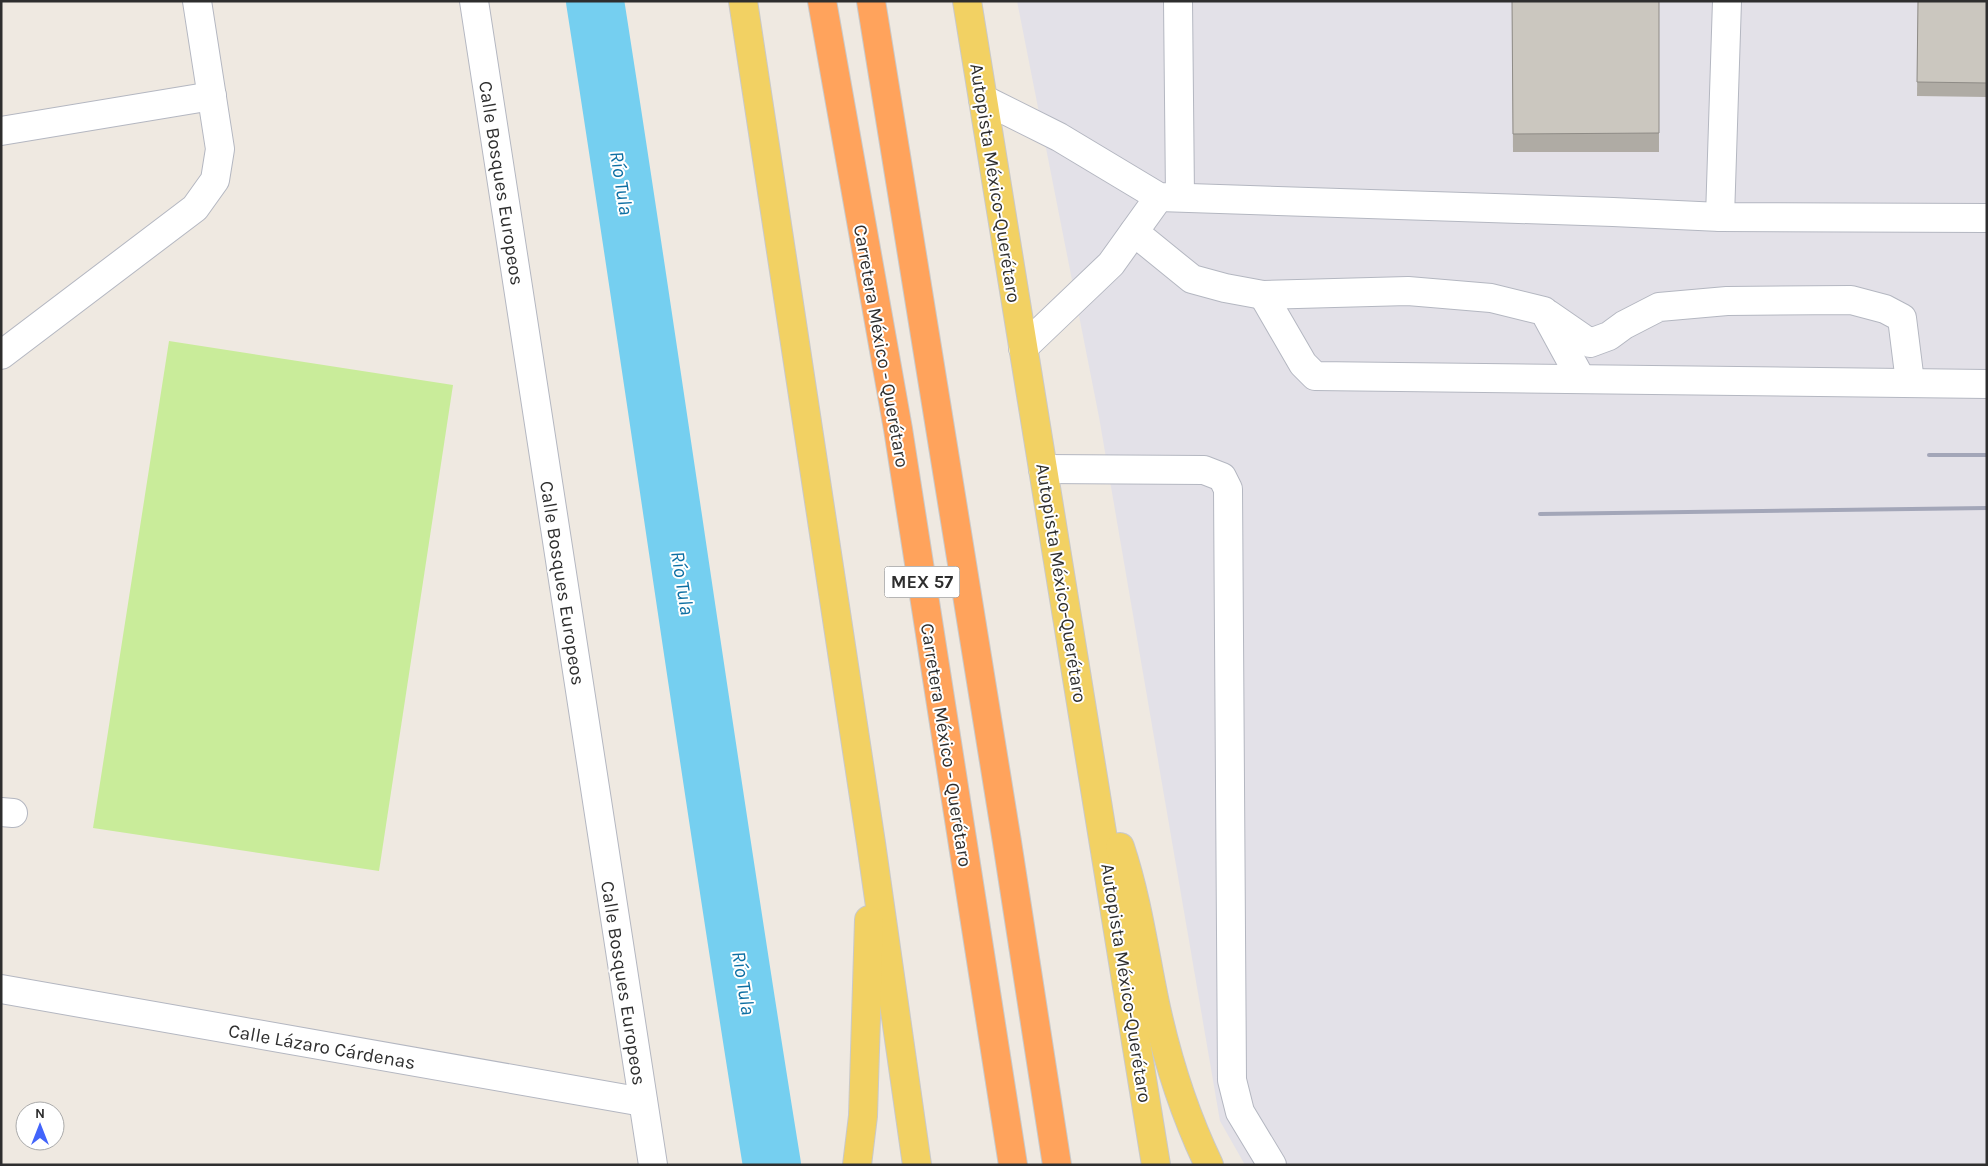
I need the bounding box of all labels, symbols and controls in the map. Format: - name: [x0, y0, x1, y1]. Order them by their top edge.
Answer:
- street label: Autopista México-Querétaro: [965, 62, 1025, 304]
- street label: Calle Bosques Europeos: [474, 79, 528, 287]
- water label: Río Tula: [605, 150, 638, 217]
- street label: Carretera México - Querétaro: [849, 223, 913, 469]
- street label: Autopista México-Querétaro: [1031, 462, 1091, 704]
- street label: Calle Bosques Europeos: [535, 479, 589, 687]
- water label: Río Tula: [666, 550, 699, 617]
- road number: MEX 57: [884, 566, 960, 598]
- street label: Carretera México - Querétaro: [916, 622, 976, 869]
- street label: Autopista México-Querétaro: [1096, 862, 1156, 1104]
- street label: Calle Bosques Europeos: [596, 879, 650, 1087]
- water label: Río Tula: [727, 950, 760, 1017]
- street label: Calle Lázaro Cárdenas: [227, 1020, 417, 1074]
- north arrow: [15, 1101, 65, 1151]
- text: N: [35, 1105, 45, 1122]

